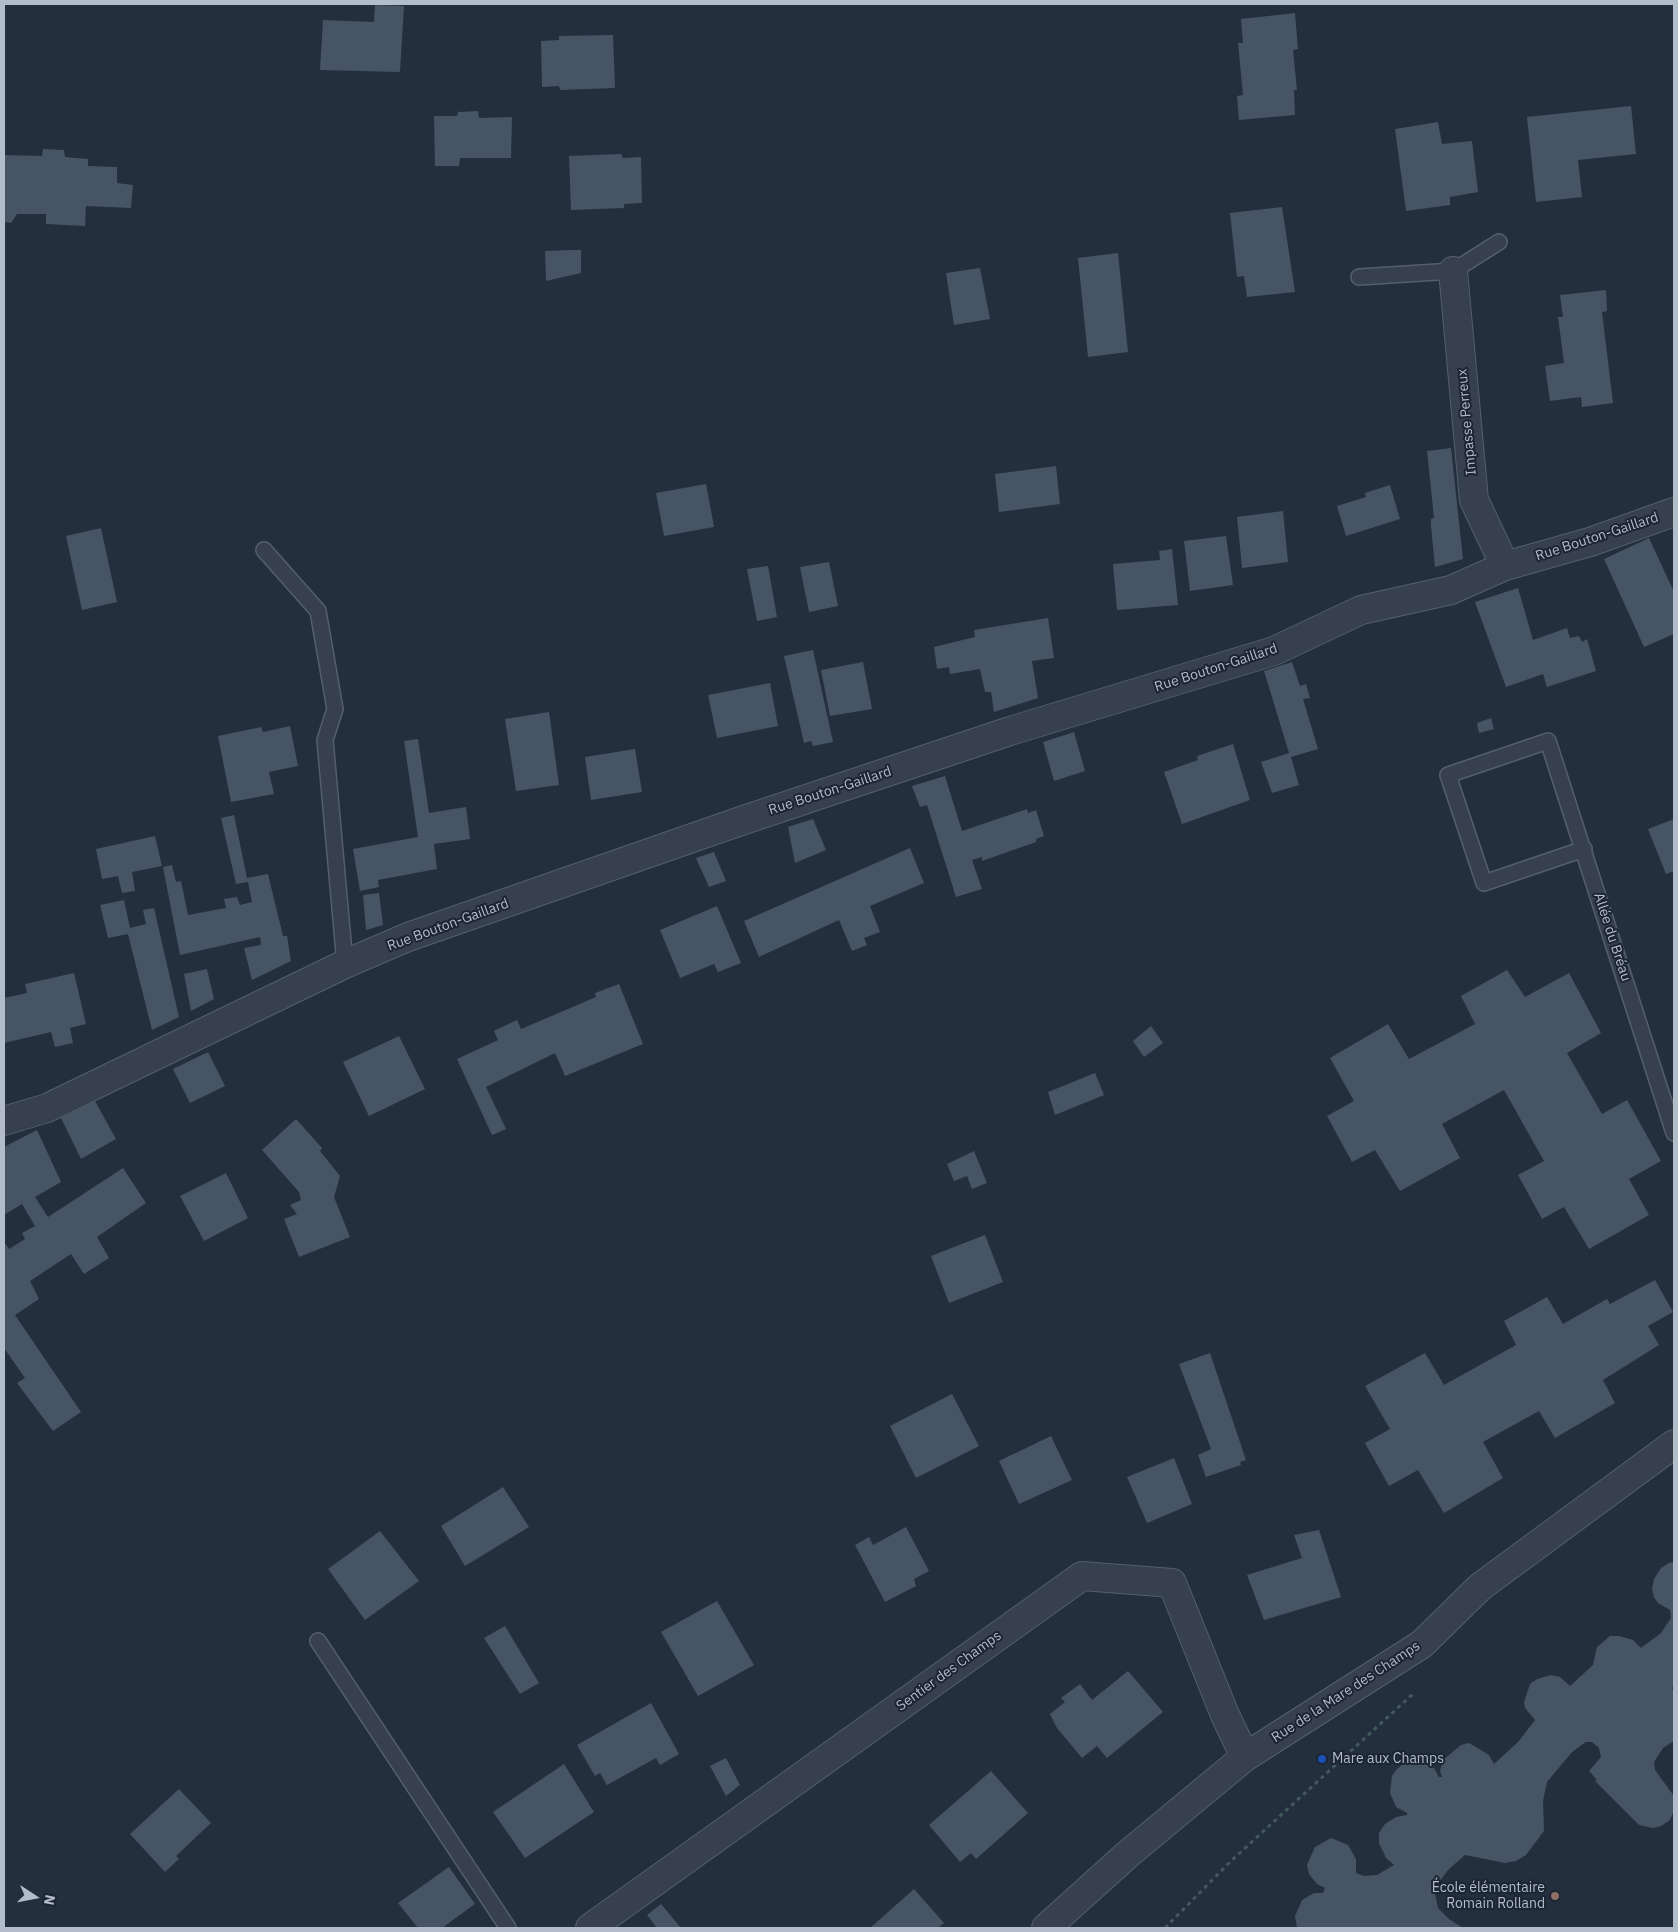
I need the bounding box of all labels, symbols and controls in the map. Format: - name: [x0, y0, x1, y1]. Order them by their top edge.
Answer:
- street label: Impasse Perreux: [1454, 368, 1480, 476]
- street label: Rue Bouton-Gaillard: [1533, 509, 1661, 565]
- street label: Rue Bouton-Gaillard: [1152, 640, 1280, 696]
- street label: Rue Bouton-Gaillard: [766, 763, 894, 819]
- street label: Allée du Bréau: [1590, 891, 1634, 983]
- street label: Rue Bouton-Gaillard: [385, 895, 511, 955]
- street label: Sentier des Champs: [893, 1627, 1005, 1715]
- street label: Rue de la Mare des Champs: [1269, 1638, 1423, 1746]
- place label: Mare aux Champs: [1332, 1751, 1444, 1767]
- marker: Mare aux Champs: [1316, 1753, 1328, 1765]
- north arrow: [10, 1872, 60, 1922]
- place label: École élémentaire Romain Rolland: [1432, 1880, 1545, 1912]
- marker: École élémentaire Romain Rolland: [1549, 1890, 1561, 1902]
- text: N: [40, 1893, 60, 1907]

